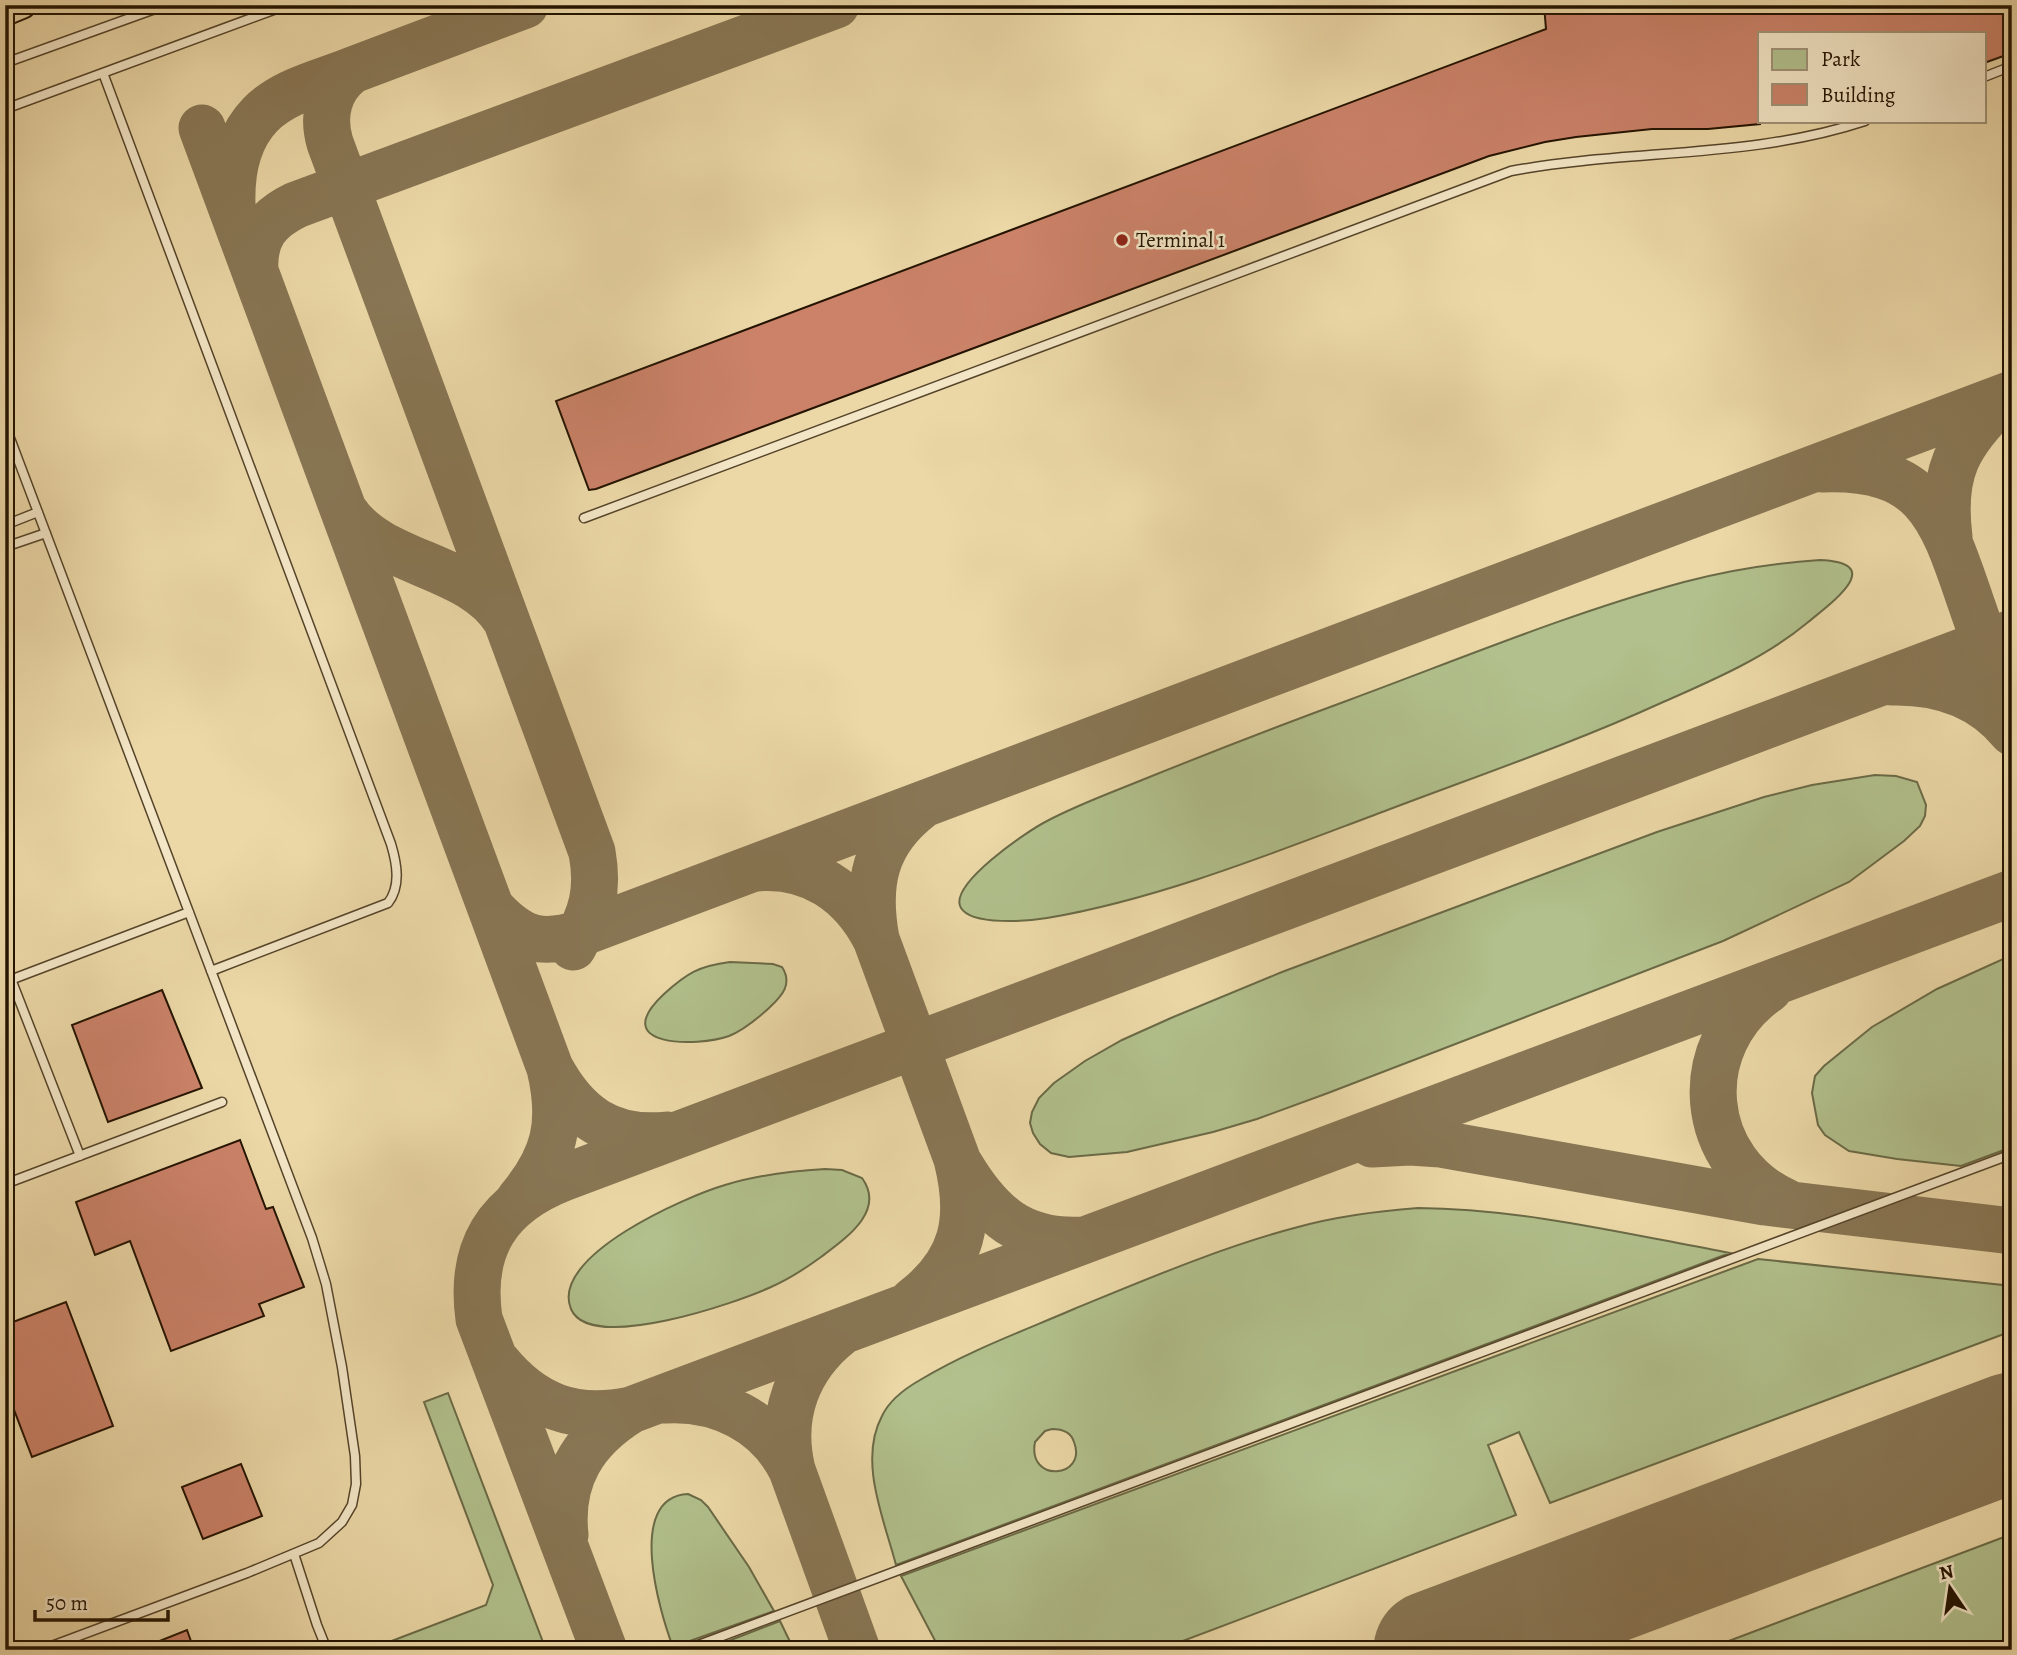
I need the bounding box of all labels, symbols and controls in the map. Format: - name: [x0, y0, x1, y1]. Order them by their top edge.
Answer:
- legend: [1758, 32, 1986, 122]
- text: Park: [1821, 45, 1861, 73]
- text: Building: [1821, 81, 1896, 109]
- place label: Terminal 1: [1136, 226, 1225, 254]
- marker: Terminal 1: [1114, 232, 1130, 248]
- north arrow: [1916, 1554, 1986, 1624]
- text: N: [1937, 1558, 1956, 1587]
- scale bar: [35, 1578, 168, 1622]
- text: 50 m: [46, 1589, 88, 1617]

